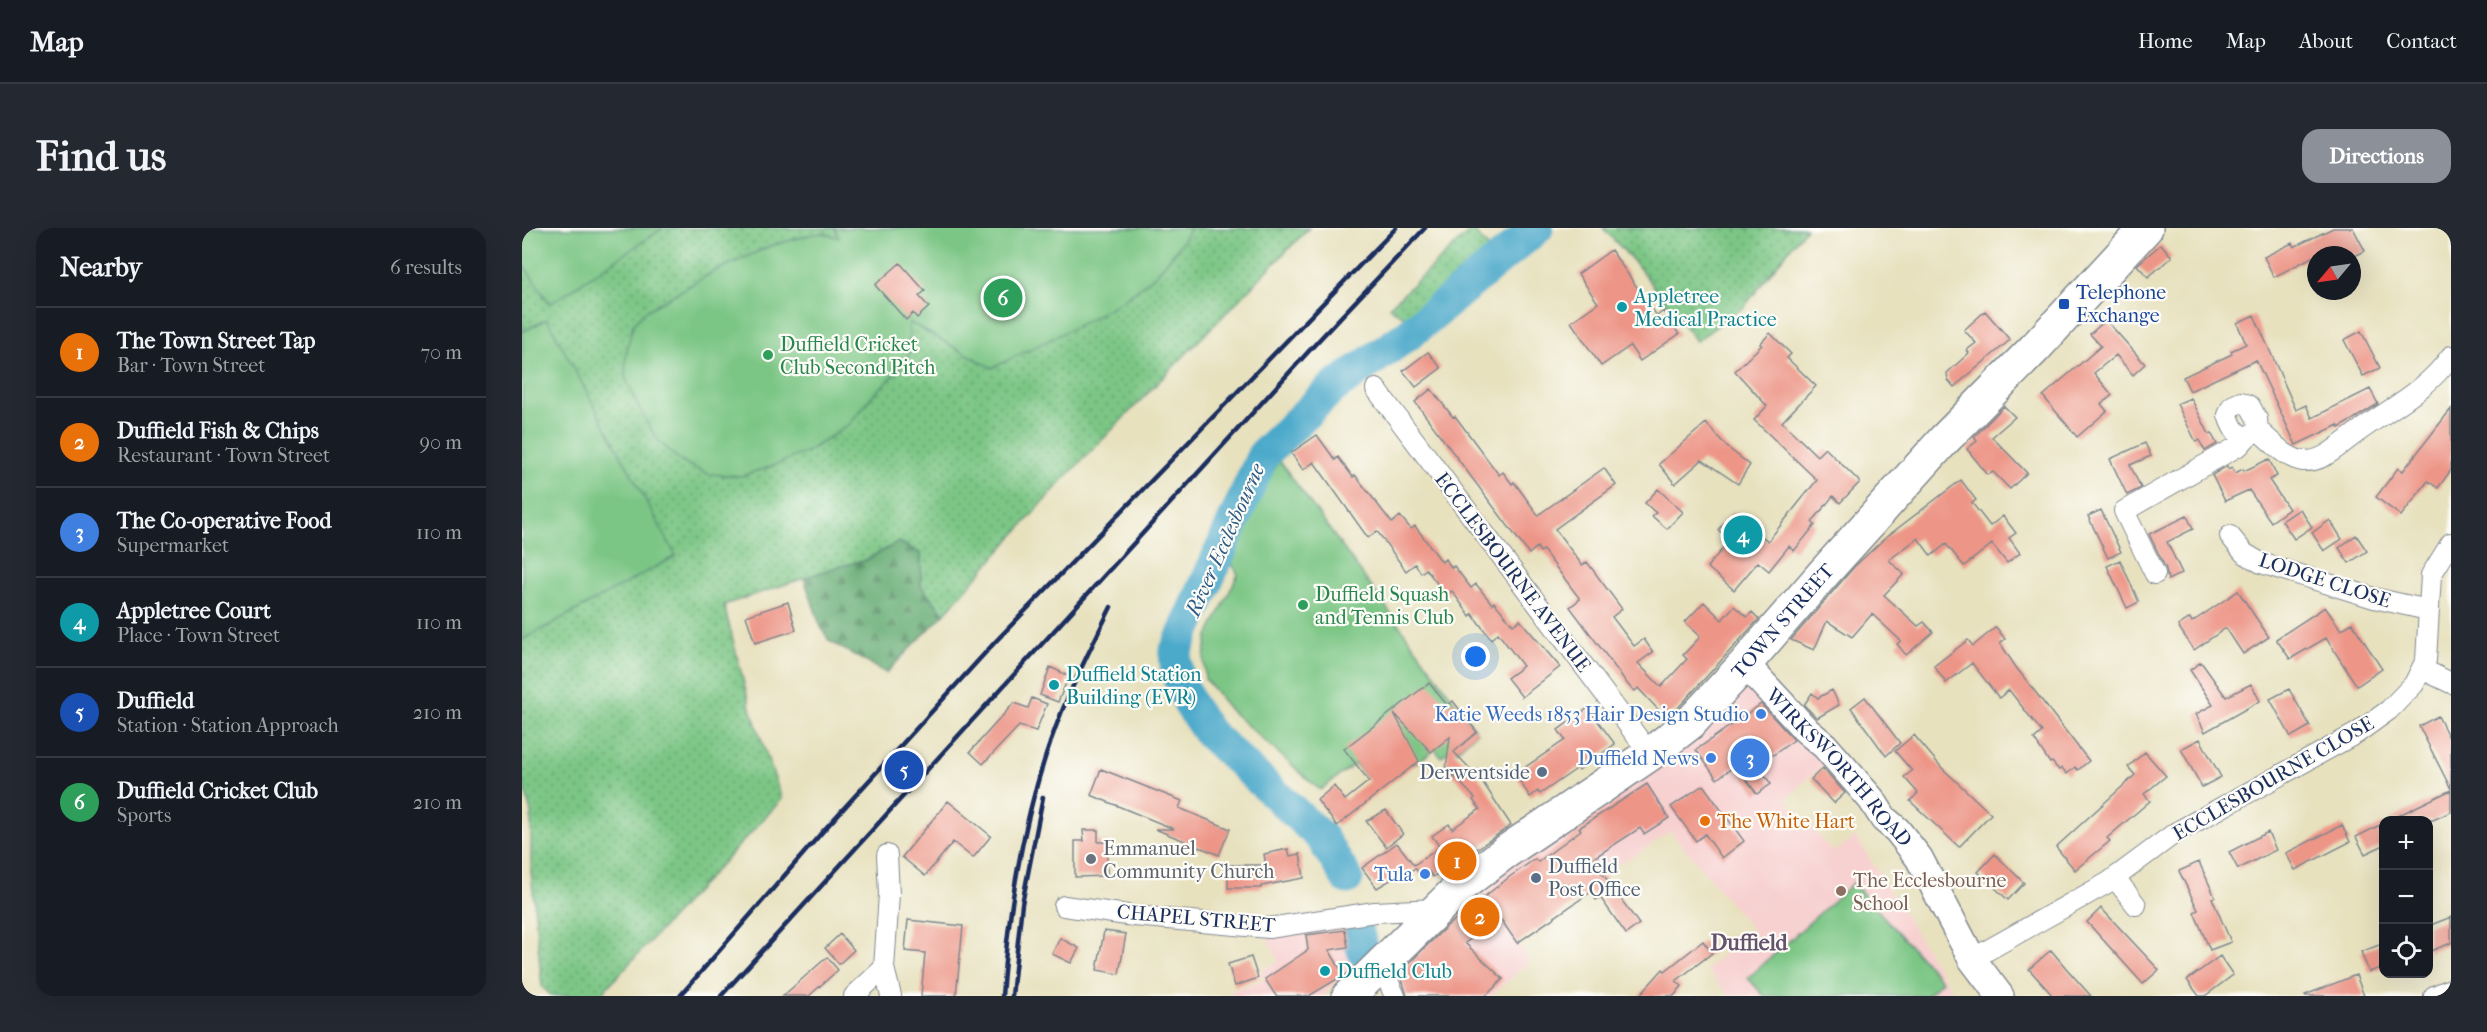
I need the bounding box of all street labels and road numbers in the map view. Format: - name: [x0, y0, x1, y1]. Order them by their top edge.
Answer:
- street label: ECCLESBOURNE AVENUE: [1430, 468, 1595, 677]
- street label: LODGE CLOSE: [2256, 548, 2394, 613]
- street label: TOWN STREET: [1727, 559, 1839, 683]
- street label: WIRKSWORTH ROAD: [1760, 683, 1916, 851]
- street label: ECCLESBOURNE CLOSE: [2169, 711, 2378, 845]
- street label: CHAPEL STREET: [1116, 900, 1277, 937]

